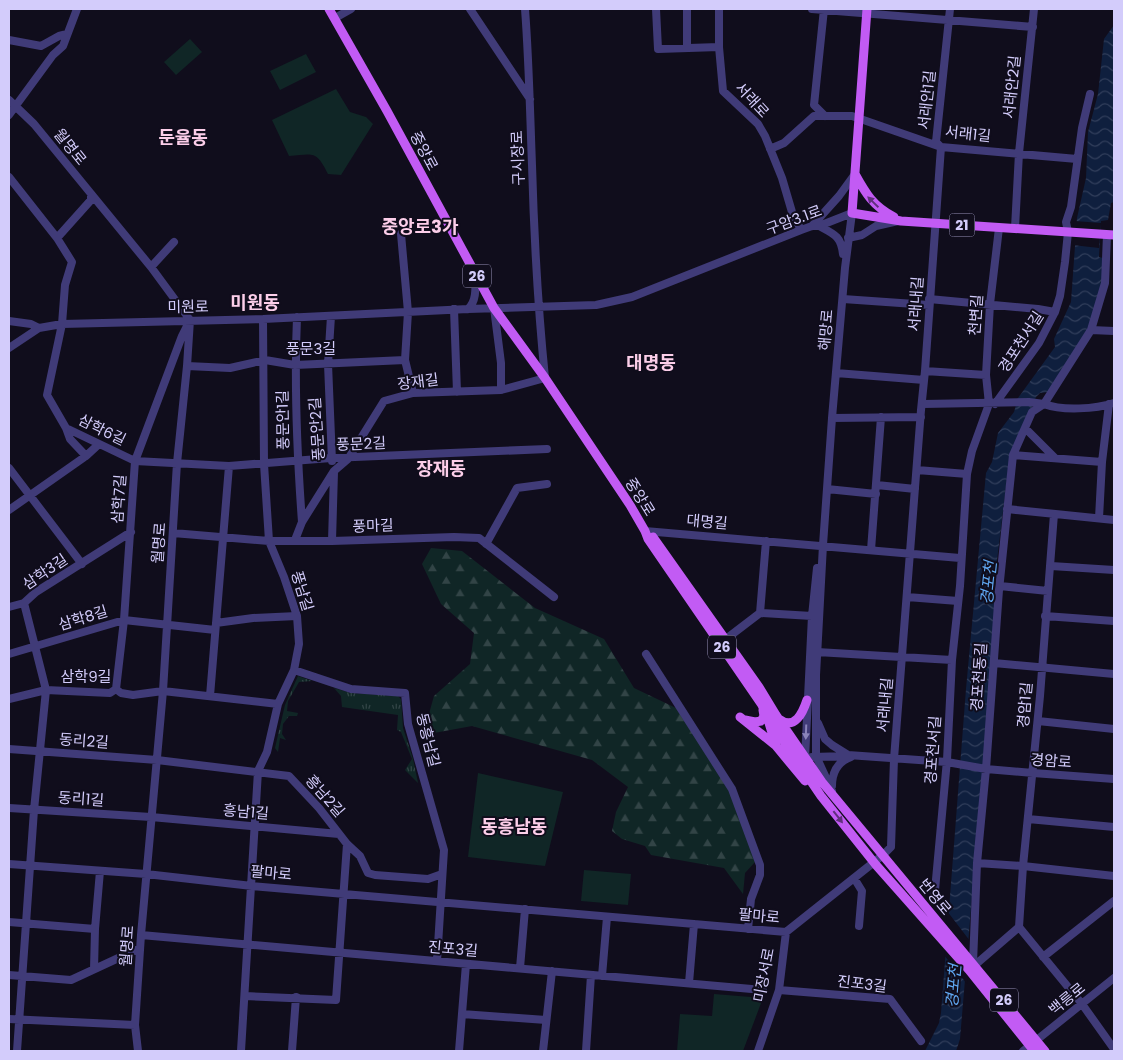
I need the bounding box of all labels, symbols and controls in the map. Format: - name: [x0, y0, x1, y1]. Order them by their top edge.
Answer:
- street label: 서래안2길: [998, 54, 1025, 120]
- street label: 서래안1길: [913, 69, 940, 131]
- street label: 서래로: [731, 77, 774, 122]
- street label: 서래1길: [944, 121, 992, 146]
- street label: 월명로: [49, 124, 92, 169]
- district label: 둔율동: [158, 125, 208, 150]
- street label: 중앙로: [405, 128, 443, 174]
- street label: 구시장로: [506, 130, 529, 186]
- one-way arrow: [867, 196, 879, 208]
- street label: 구암3.1로: [763, 200, 825, 239]
- district label: 중앙로3가: [381, 214, 459, 239]
- road number: 21: [950, 214, 974, 236]
- road number: 26: [463, 264, 491, 288]
- street label: 서래내길: [903, 276, 928, 332]
- district label: 미원동: [230, 290, 280, 315]
- street label: 천변길: [964, 294, 987, 336]
- street label: 미원로: [167, 296, 209, 317]
- street label: 경포천서길: [993, 307, 1048, 376]
- street label: 해망로: [813, 308, 838, 351]
- street label: 풍문3길: [286, 338, 336, 359]
- district label: 대명동: [626, 350, 676, 375]
- street label: 장재길: [396, 369, 440, 394]
- street label: 풍문안1길: [271, 390, 294, 450]
- street label: 풍문안2길: [304, 396, 329, 462]
- street label: 삼학6길: [75, 409, 130, 450]
- street label: 풍문2길: [336, 432, 386, 455]
- district label: 장재동: [416, 456, 466, 481]
- street label: 삼학7길: [106, 473, 131, 524]
- street label: 중앙로: [621, 474, 660, 520]
- street label: 대명길: [686, 509, 729, 534]
- street label: 풍마길: [352, 514, 394, 537]
- street label: 월명로: [147, 522, 170, 564]
- street label: 삼학3길: [18, 549, 71, 594]
- water label: 경포천: [975, 558, 1002, 606]
- street label: 풍남길: [286, 568, 319, 614]
- street label: 삼학8길: [55, 600, 110, 635]
- road number: 26: [708, 636, 736, 659]
- street label: 경포천동길: [966, 642, 991, 712]
- street label: 삼학9길: [61, 666, 111, 687]
- street label: 서래내길: [872, 677, 897, 733]
- street label: 경암1길: [1012, 681, 1037, 729]
- street label: 동흥남길: [412, 711, 445, 769]
- street label: 경포천서길: [920, 715, 945, 785]
- one-way arrow: [801, 725, 809, 741]
- street label: 동리2길: [58, 728, 110, 753]
- street label: 경암로: [1030, 749, 1072, 772]
- street label: 흥남2길: [301, 770, 350, 821]
- street label: 동리1길: [57, 786, 105, 811]
- street label: 흥남1길: [222, 799, 270, 824]
- one-way arrow: [832, 810, 843, 823]
- district label: 동흥남동: [481, 814, 547, 839]
- street label: 팔마로: [250, 860, 293, 885]
- street label: 번영로: [914, 874, 957, 919]
- street label: 팔마로: [738, 903, 781, 928]
- street label: 월명로: [115, 925, 138, 967]
- street label: 진포3길: [427, 936, 479, 961]
- street label: 미장서로: [748, 946, 779, 1004]
- water label: 경포천: [940, 961, 967, 1009]
- street label: 진포3길: [836, 970, 888, 997]
- street label: 백릉로: [1044, 977, 1089, 1020]
- road number: 26: [990, 988, 1018, 1012]

